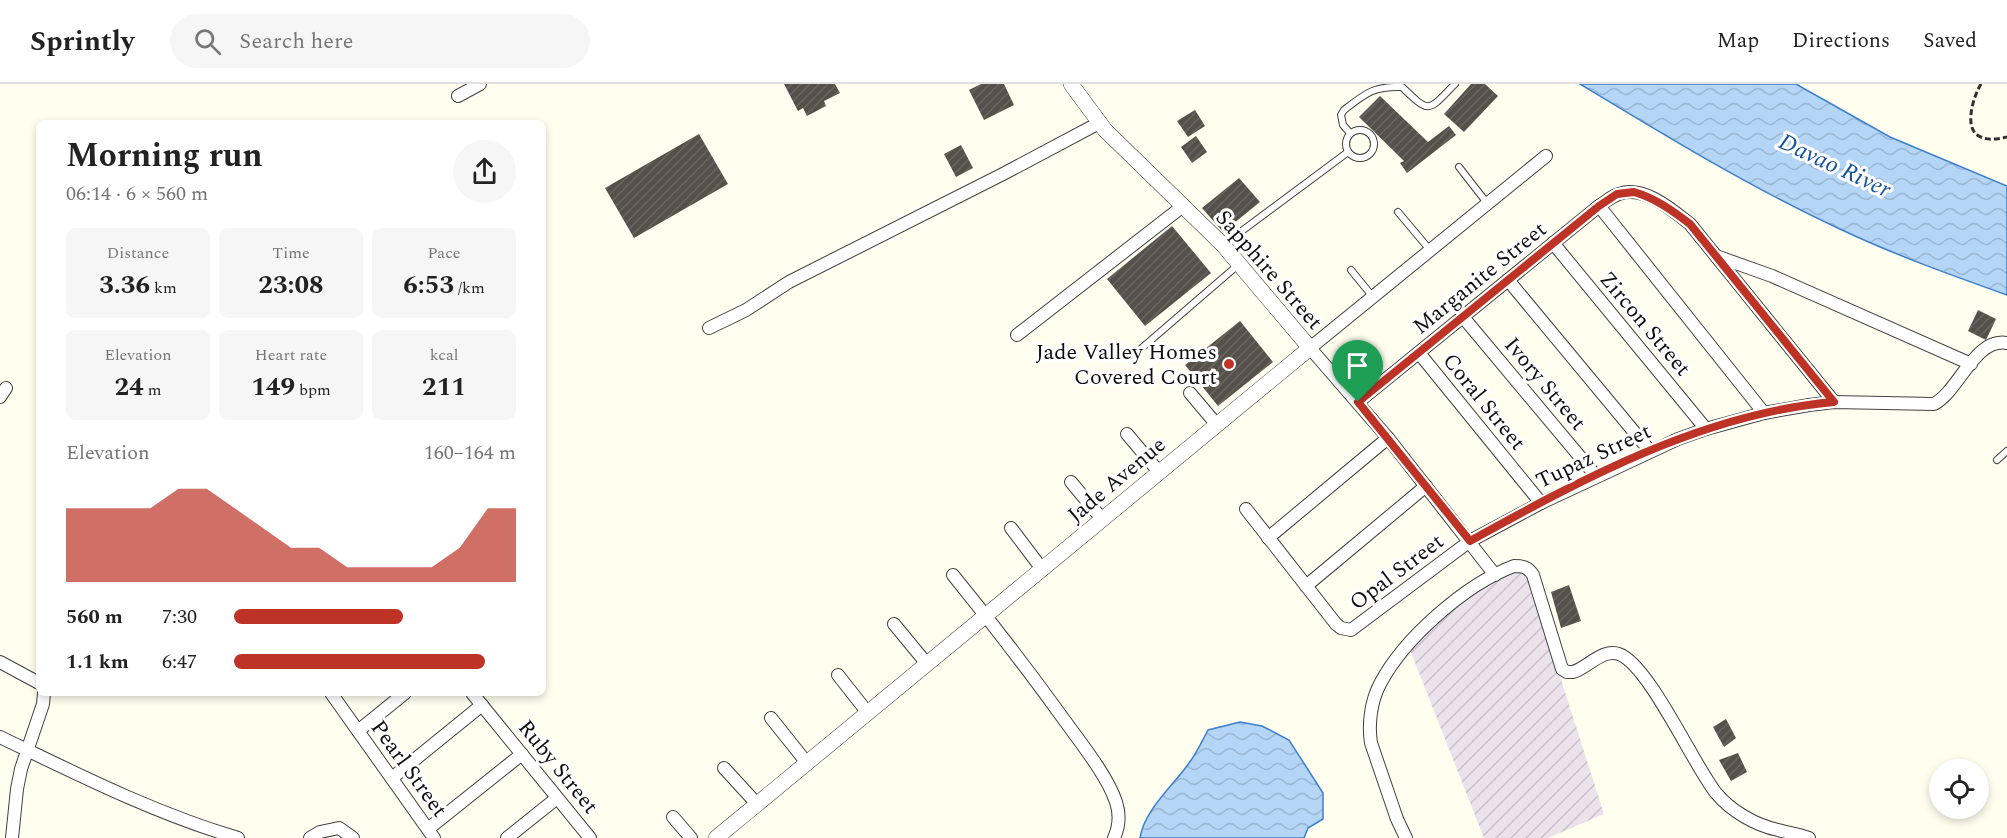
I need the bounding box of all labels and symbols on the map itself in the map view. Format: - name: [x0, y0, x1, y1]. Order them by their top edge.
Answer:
- water label: Davao River: [1772, 124, 1897, 208]
- street label: Sapphire Street: [1207, 203, 1331, 338]
- street label: Marganite Street: [1406, 213, 1554, 343]
- street label: Zircon Street: [1591, 264, 1699, 384]
- street label: Ivory Street: [1496, 330, 1594, 438]
- place label: Jade Valley Homes Covered Court: [1036, 336, 1217, 394]
- pin: [1332, 340, 1383, 402]
- street label: Coral Street: [1434, 346, 1534, 458]
- marker: Jade Valley Homes Covered Court: [1222, 357, 1236, 371]
- street label: Tupaz Street: [1531, 415, 1657, 497]
- street label: Jade Avenue: [1060, 429, 1173, 531]
- street label: Opal Street: [1343, 526, 1451, 619]
- street label: Pearl Street: [362, 713, 456, 825]
- street label: Ruby Street: [509, 713, 606, 821]

